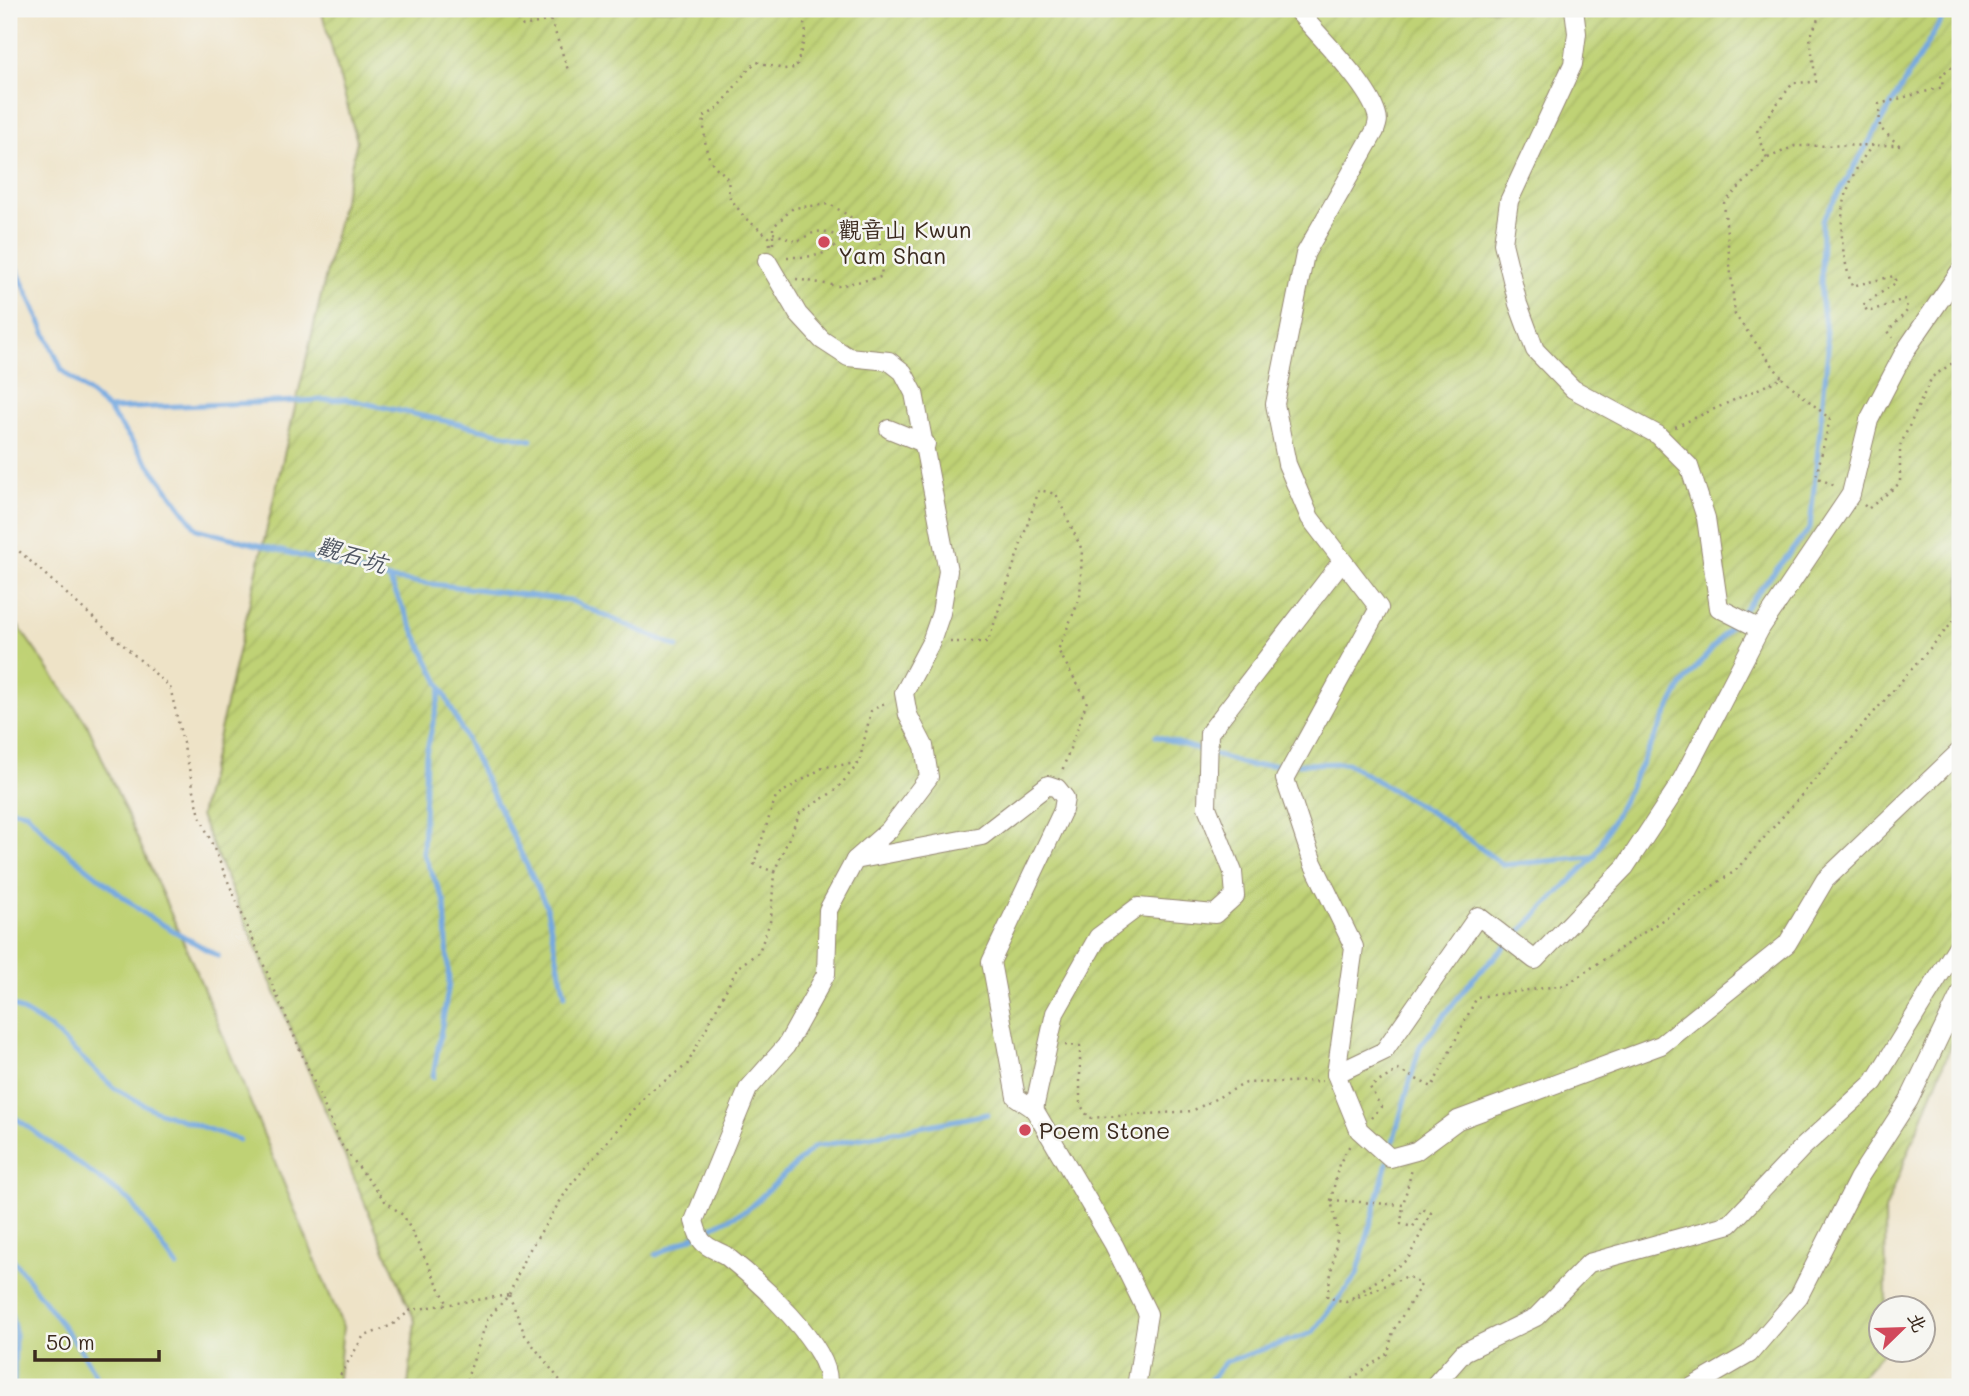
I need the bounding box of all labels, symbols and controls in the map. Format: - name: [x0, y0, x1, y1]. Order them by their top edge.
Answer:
- place label: 觀音山 Kwun Yam Shan: [838, 214, 972, 270]
- marker: 觀音山 Kwun Yam Shan: [816, 234, 832, 250]
- water label: 觀石坑: [313, 529, 394, 580]
- place label: Poem Stone: [1039, 1115, 1170, 1145]
- marker: Poem Stone: [1017, 1122, 1033, 1138]
- north arrow: [1868, 1294, 1938, 1364]
- text: 北: [1903, 1309, 1933, 1336]
- scale bar: [35, 1319, 159, 1363]
- text: 50 m: [46, 1328, 95, 1355]

